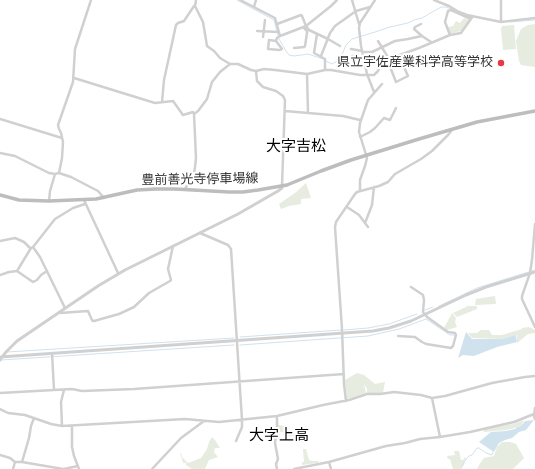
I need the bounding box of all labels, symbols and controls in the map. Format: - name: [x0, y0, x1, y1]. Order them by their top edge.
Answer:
- place label: 県立宇佐産業科学高等学校: [337, 55, 493, 71]
- marker: 県立宇佐産業科学高等学校: [496, 58, 506, 68]
- district label: 大字吉松: [266, 138, 326, 156]
- street label: 豊前善光寺停車場線: [141, 171, 259, 189]
- district label: 大字上高: [249, 427, 309, 445]

